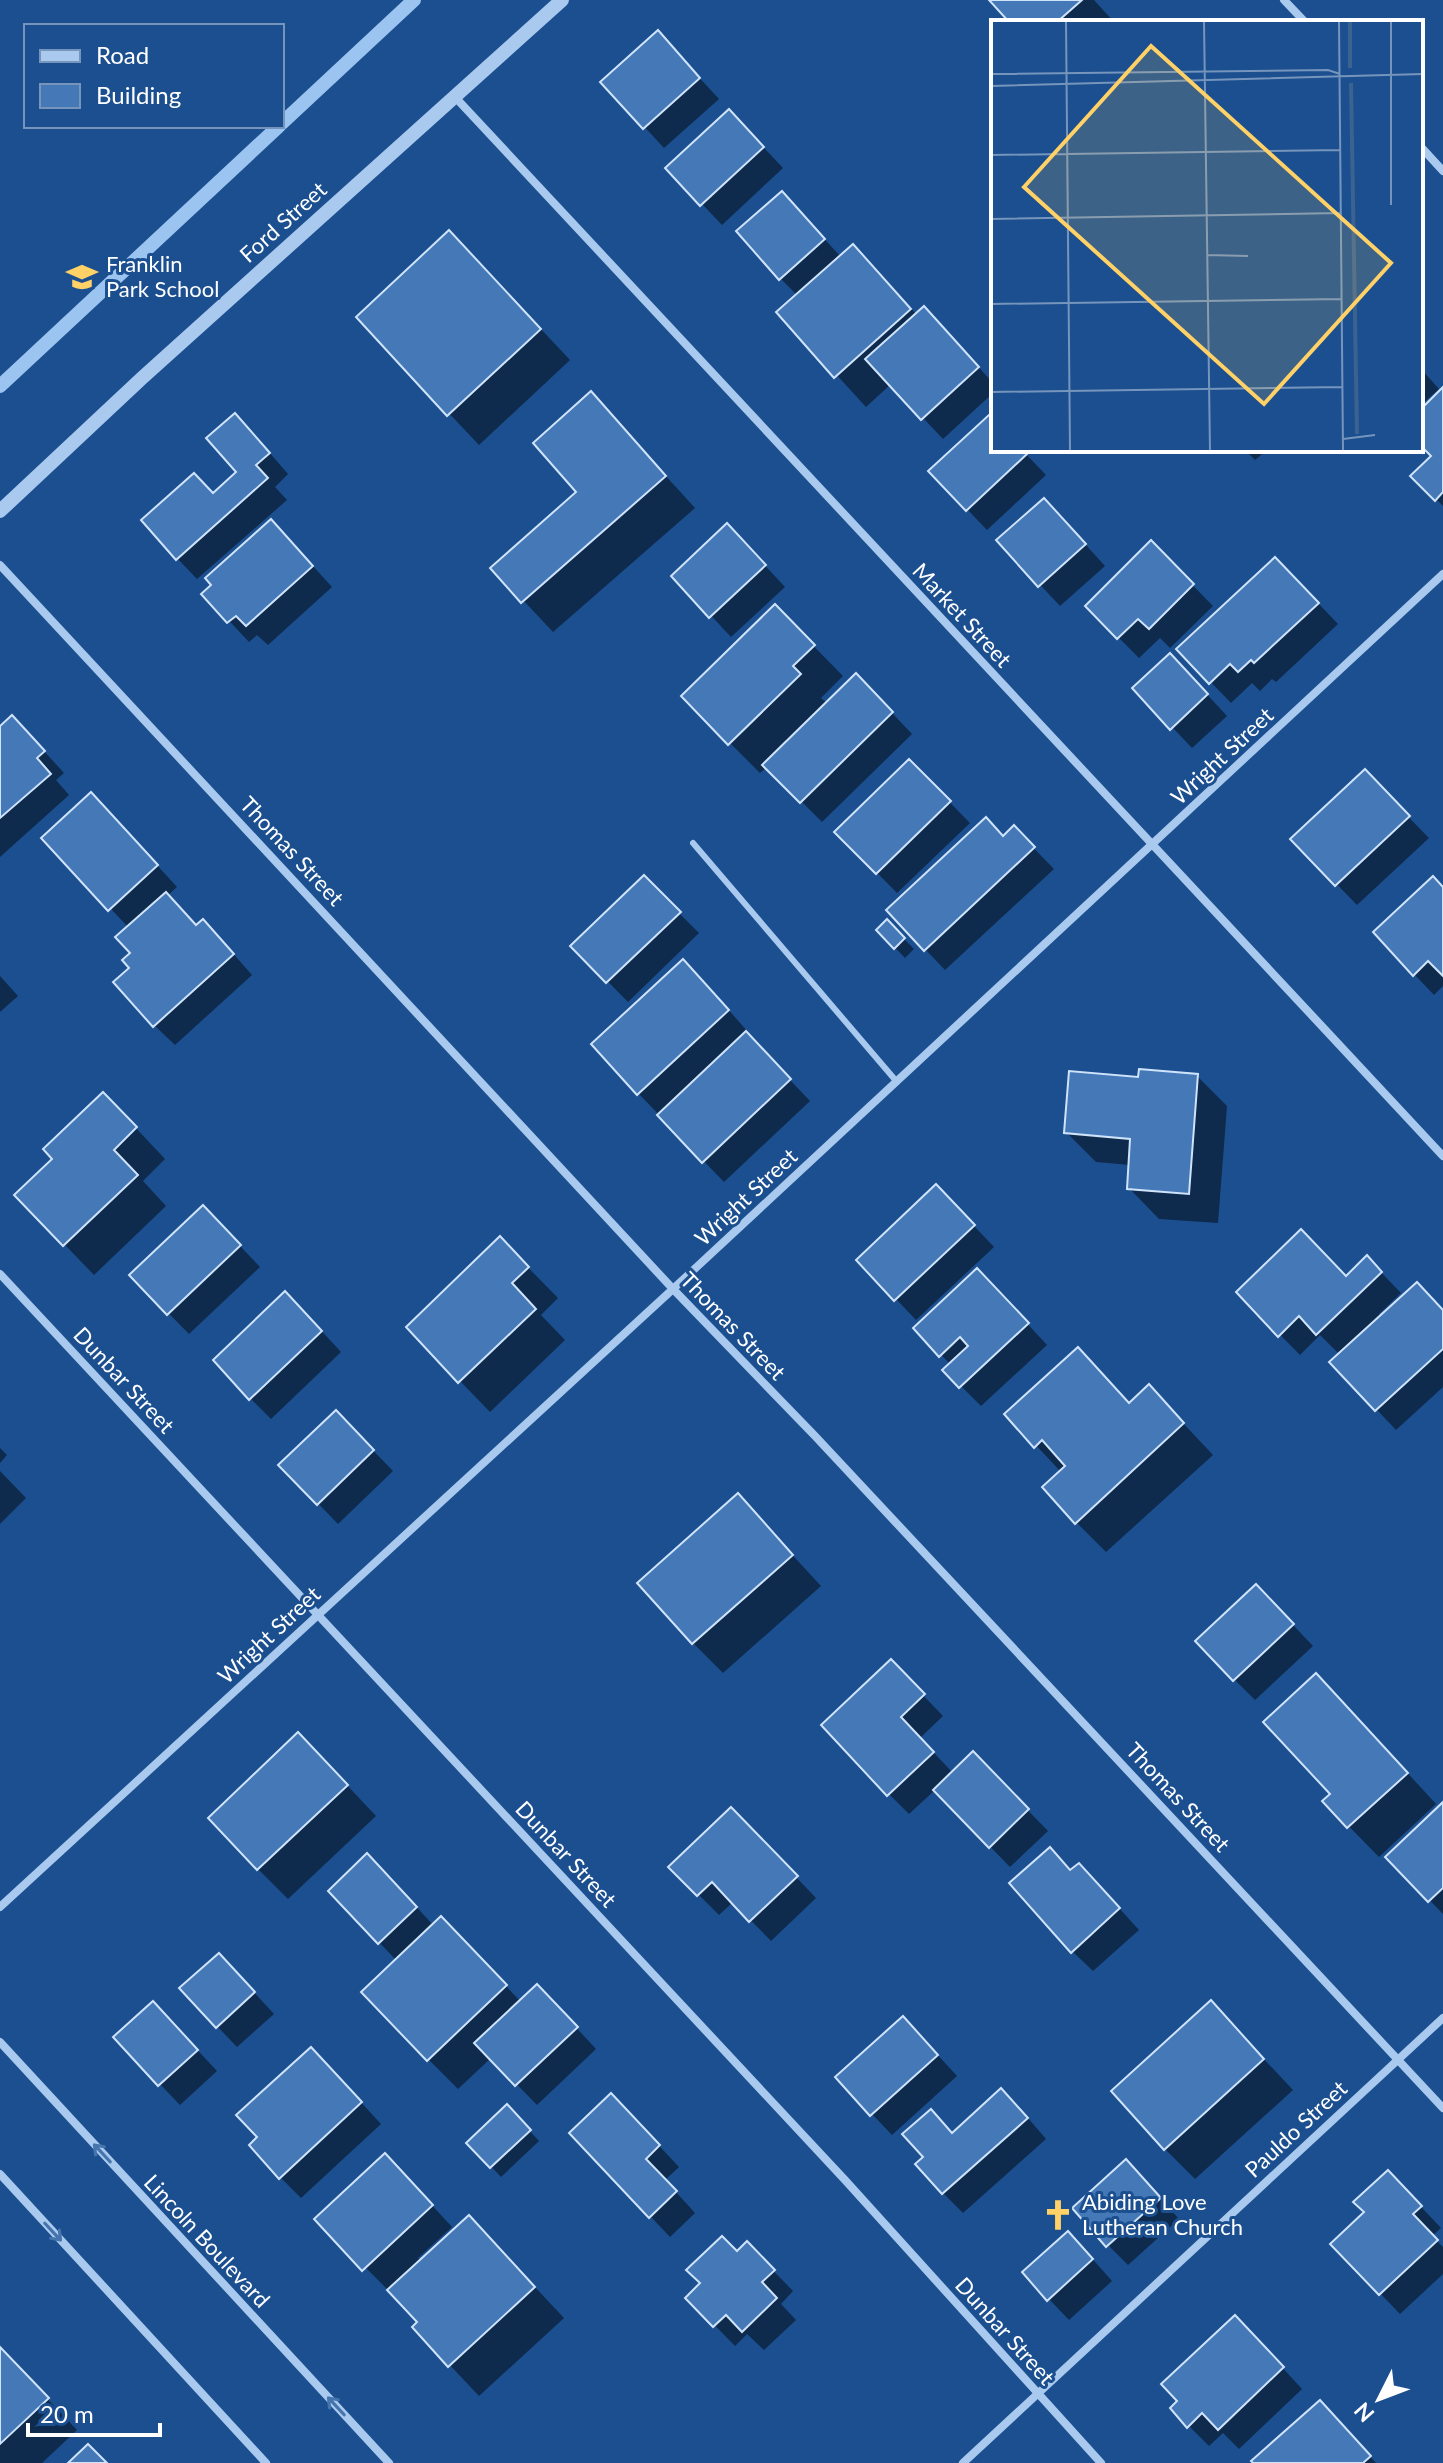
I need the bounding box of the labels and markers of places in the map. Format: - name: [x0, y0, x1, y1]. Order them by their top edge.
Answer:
- place label: Franklin Park School: [106, 250, 219, 302]
- school or university icon: Franklin Park School: [65, 260, 99, 294]
- place label: Abiding Love Lutheran Church: [1082, 2188, 1243, 2240]
- church icon: Abiding Love Lutheran Church: [1041, 2198, 1075, 2232]

